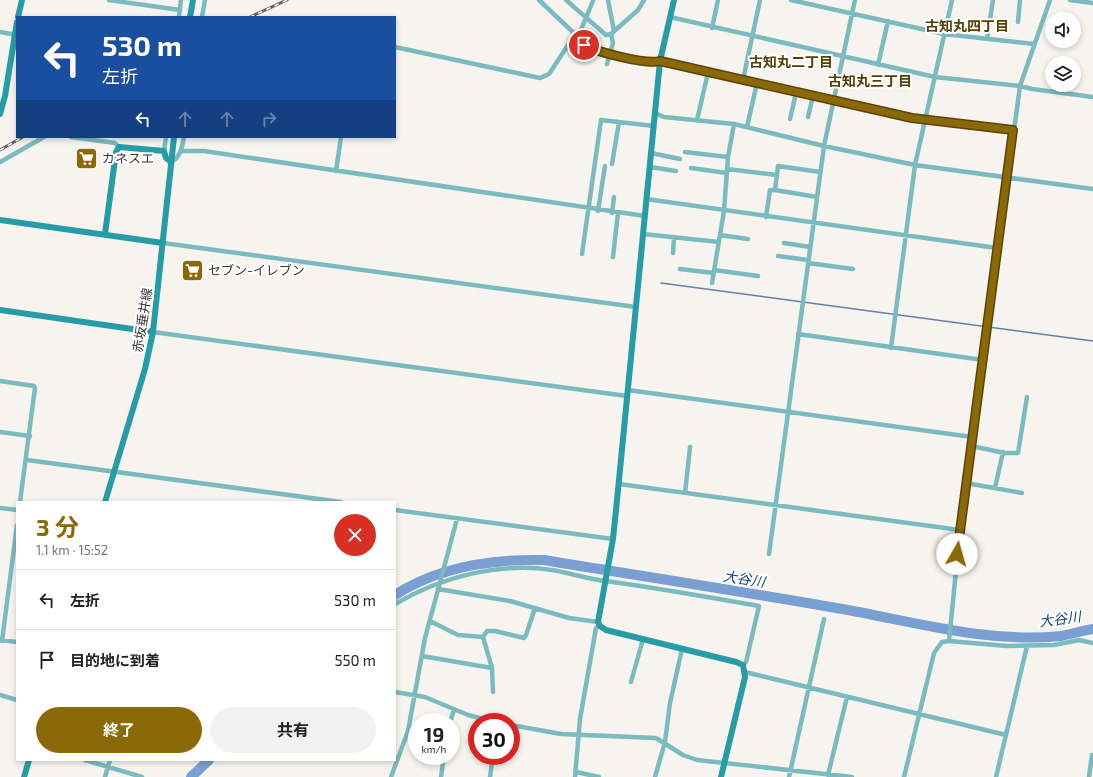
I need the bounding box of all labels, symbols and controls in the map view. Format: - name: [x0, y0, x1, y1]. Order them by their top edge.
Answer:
- map controls: [1045, 12, 1081, 92]
- button: sound: [1045, 12, 1081, 48]
- district label: 古知丸四丁目: [925, 17, 1009, 34]
- text: 530 m: [102, 28, 182, 62]
- pin: [567, 28, 601, 62]
- icon: left: [36, 32, 88, 84]
- icon: arrive: [573, 34, 595, 56]
- district label: 古知丸二丁目: [749, 53, 833, 70]
- button: layers: [1045, 56, 1081, 92]
- text: 左折: [102, 65, 138, 87]
- district label: 古知丸三丁目: [828, 72, 912, 89]
- icon: left: [132, 108, 154, 130]
- icon: ahead: [174, 108, 196, 130]
- icon: ahead: [216, 108, 238, 130]
- icon: right: [258, 108, 280, 130]
- supermarket icon: カネスエ: [73, 145, 99, 171]
- place label: カネスエ: [102, 150, 154, 166]
- supermarket icon: セブン-イレブン: [179, 257, 205, 283]
- place label: セブン-イレブン: [208, 262, 305, 278]
- street label: 赤坂垂井線: [129, 287, 155, 353]
- text: 3 分: [36, 512, 79, 541]
- button: close: [334, 514, 376, 556]
- position arrow: [936, 533, 978, 575]
- text: 1.1 km · 15:52: [36, 542, 108, 558]
- water label: 大谷川: [722, 567, 768, 590]
- icon: left: [36, 589, 58, 611]
- text: 左折: [70, 591, 100, 609]
- text: 530 m: [334, 591, 376, 609]
- water label: 大谷川: [1038, 607, 1084, 629]
- icon: arrive: [36, 649, 58, 671]
- text: 目的地に到着: [70, 651, 160, 669]
- text: 550 m: [334, 651, 376, 669]
- button: 終了: [36, 707, 202, 753]
- button: 共有: [210, 707, 376, 753]
- speed limit sign: 30: [468, 713, 520, 765]
- text: 19: [424, 722, 444, 746]
- text: km/h: [422, 743, 446, 755]

